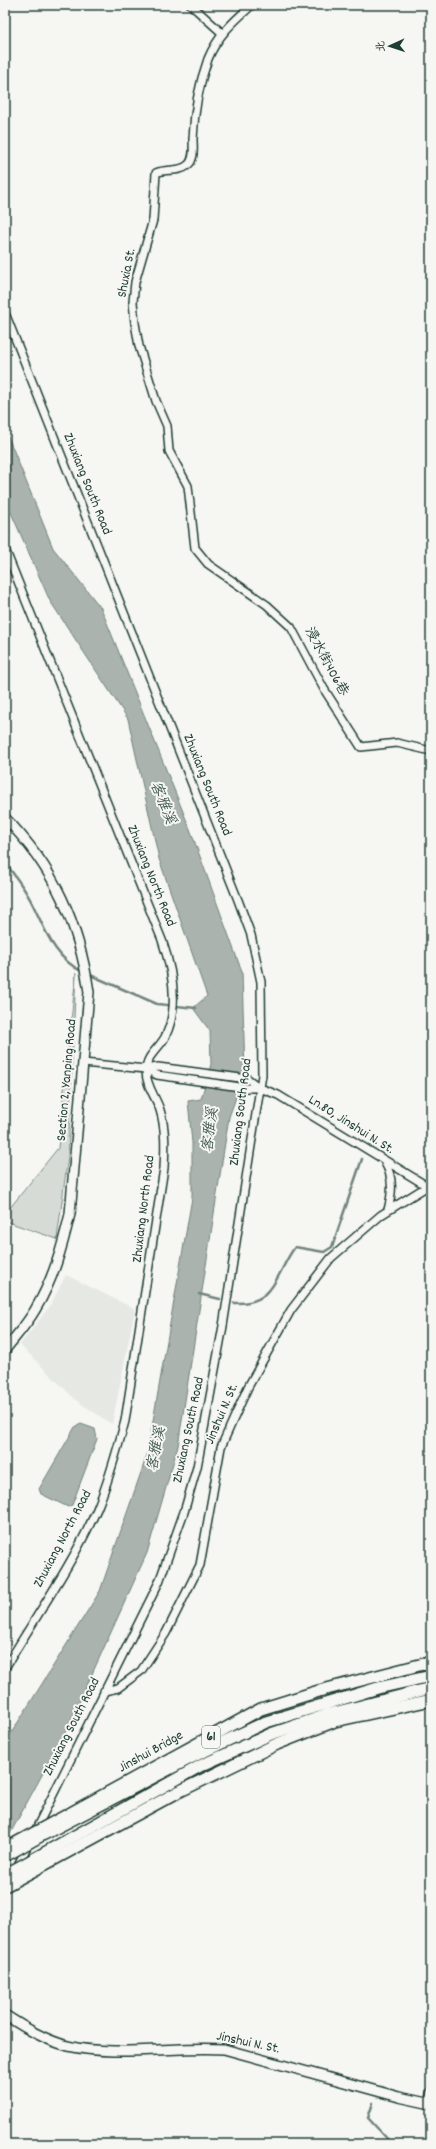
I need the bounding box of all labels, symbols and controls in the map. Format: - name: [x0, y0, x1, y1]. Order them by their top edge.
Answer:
- north arrow: [370, 26, 410, 66]
- text: 北: [374, 41, 390, 52]
- street label: Shuxia St.: [112, 247, 142, 299]
- street label: Zhuxiang South Road: [57, 430, 117, 538]
- street label: 浸水街406巷: [299, 624, 354, 701]
- street label: Zhuxiang South Road: [177, 731, 237, 839]
- water label: 客雅溪: [143, 778, 181, 829]
- street label: Zhuxiang North Road: [121, 822, 181, 930]
- street label: Section 2, Yanping Road: [52, 1018, 82, 1142]
- street label: Zhuxiang South Road: [224, 1057, 258, 1167]
- street label: Ln.80, Jinshui N. St.: [304, 1091, 398, 1159]
- water label: 客雅溪: [197, 1105, 225, 1154]
- street label: Zhuxiang North Road: [127, 1154, 161, 1264]
- street label: Zhuxiang South Road: [168, 1375, 210, 1485]
- street label: Jinshui N. St.: [200, 1380, 244, 1448]
- water label: 客雅溪: [142, 1424, 172, 1473]
- street label: Zhuxiang North Road: [29, 1487, 97, 1591]
- street label: Zhuxiang South Road: [39, 1674, 105, 1780]
- street label: Jinshui Bridge: [115, 1726, 187, 1778]
- road number: 61: [202, 1726, 220, 1748]
- street label: Jinshui N. St.: [214, 2027, 282, 2059]

